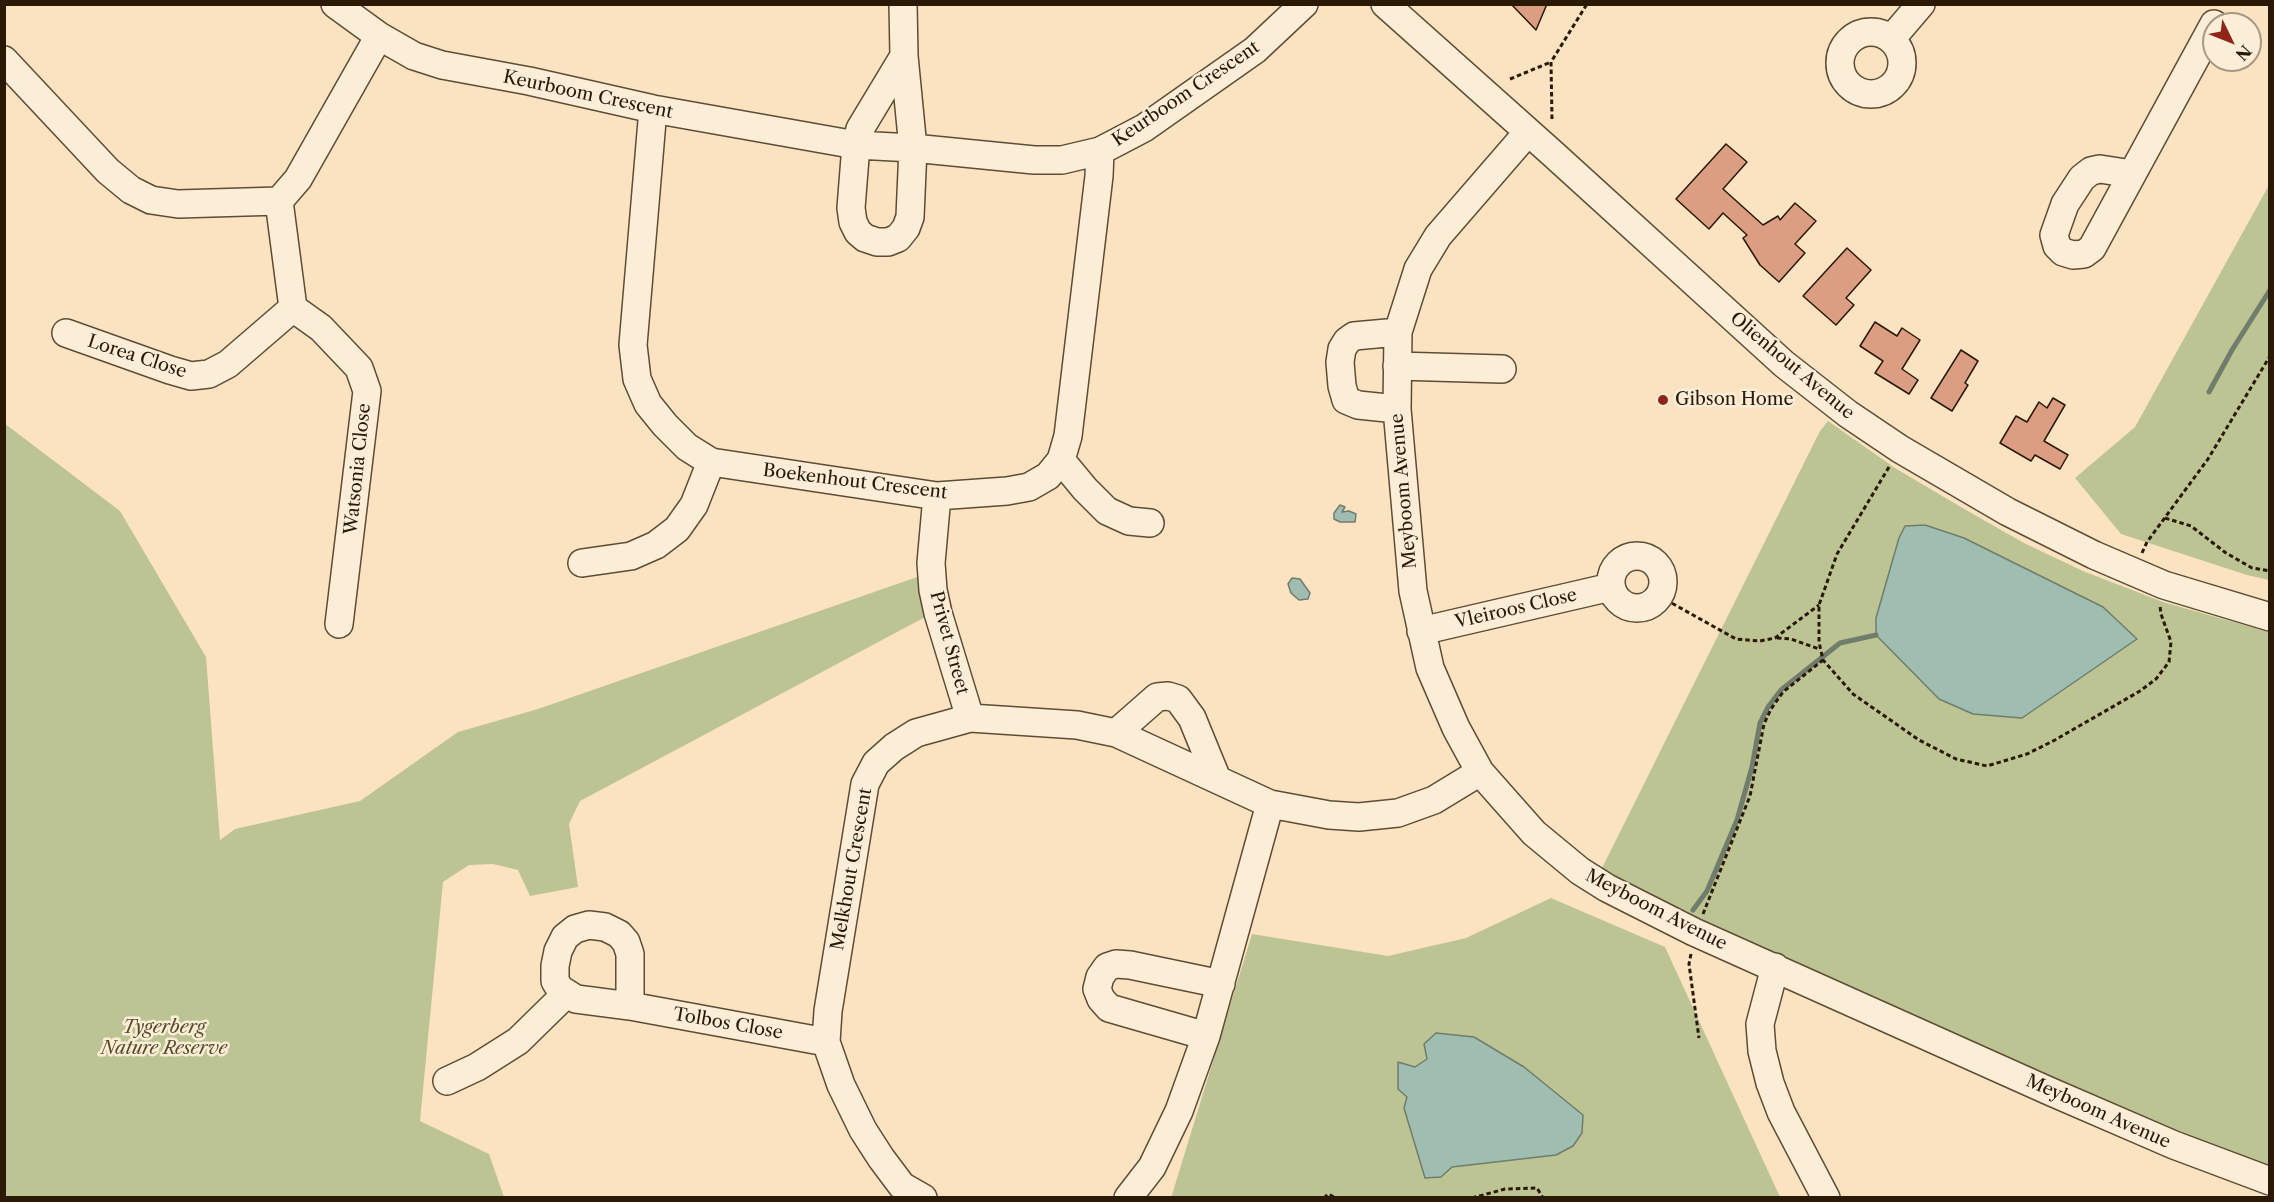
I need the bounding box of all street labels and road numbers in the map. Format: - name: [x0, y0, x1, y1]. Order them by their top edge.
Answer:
- street label: Keurboom Crescent: [1108, 37, 1264, 151]
- street label: Keurboom Crescent: [501, 66, 675, 124]
- street label: Olienhout Avenue: [1725, 308, 1859, 424]
- street label: Lorea Close: [85, 331, 189, 383]
- street label: Watsonia Close: [340, 402, 376, 536]
- street label: Meyboom Avenue: [1386, 412, 1422, 570]
- street label: Boekenhout Crescent: [762, 460, 948, 504]
- street label: Vleiroos Close: [1453, 584, 1579, 634]
- street label: Privet Street: [925, 589, 973, 697]
- street label: Melkhout Crescent: [827, 786, 877, 952]
- street label: Meyboom Avenue: [1582, 865, 1730, 955]
- street label: Tolbos Close: [672, 1004, 784, 1044]
- street label: Meyboom Avenue: [2022, 1070, 2174, 1154]

